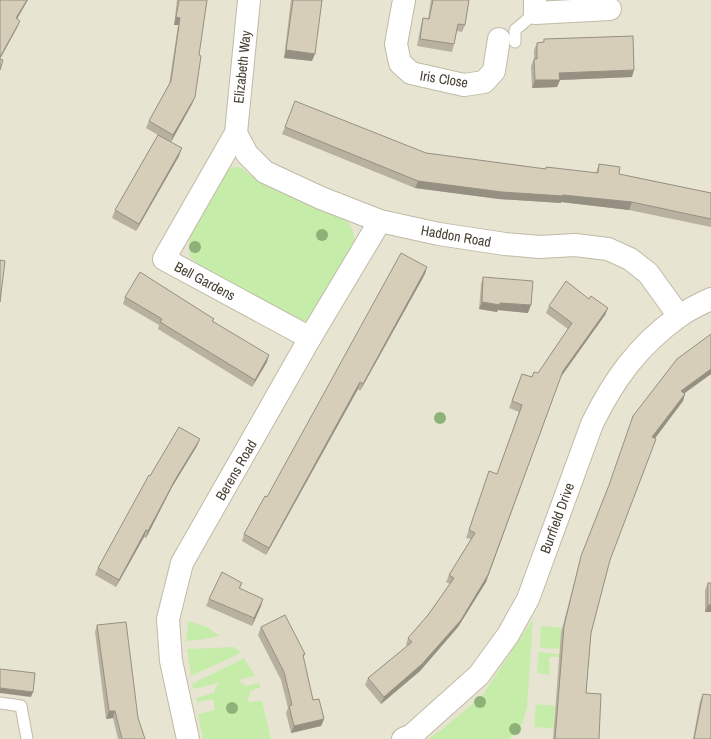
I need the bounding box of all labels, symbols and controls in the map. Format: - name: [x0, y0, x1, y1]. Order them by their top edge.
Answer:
- street label: Elizabeth Way: [229, 29, 255, 105]
- street label: Iris Close: [419, 66, 469, 92]
- street label: Haddon Road: [420, 221, 492, 251]
- street label: Bell Gardens: [171, 257, 239, 305]
- street label: Berens Road: [211, 436, 261, 504]
- street label: Burrfield Drive: [536, 480, 578, 556]

